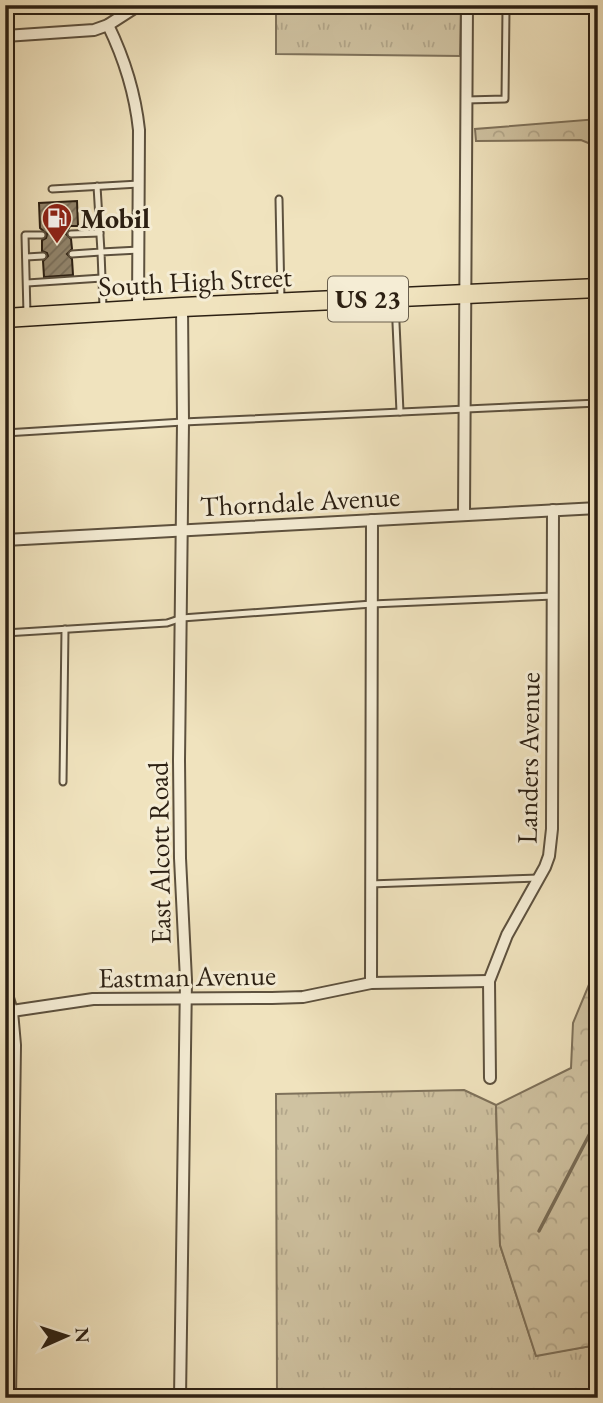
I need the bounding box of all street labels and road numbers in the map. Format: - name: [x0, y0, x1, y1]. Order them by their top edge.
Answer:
- street label: South High Street: [97, 258, 293, 304]
- road number: US 23: [328, 276, 408, 322]
- street label: Thorndale Avenue: [199, 478, 401, 524]
- street label: Landers Avenue: [509, 672, 547, 844]
- street label: East Alcott Road: [139, 761, 179, 944]
- street label: Eastman Avenue: [98, 956, 276, 996]

